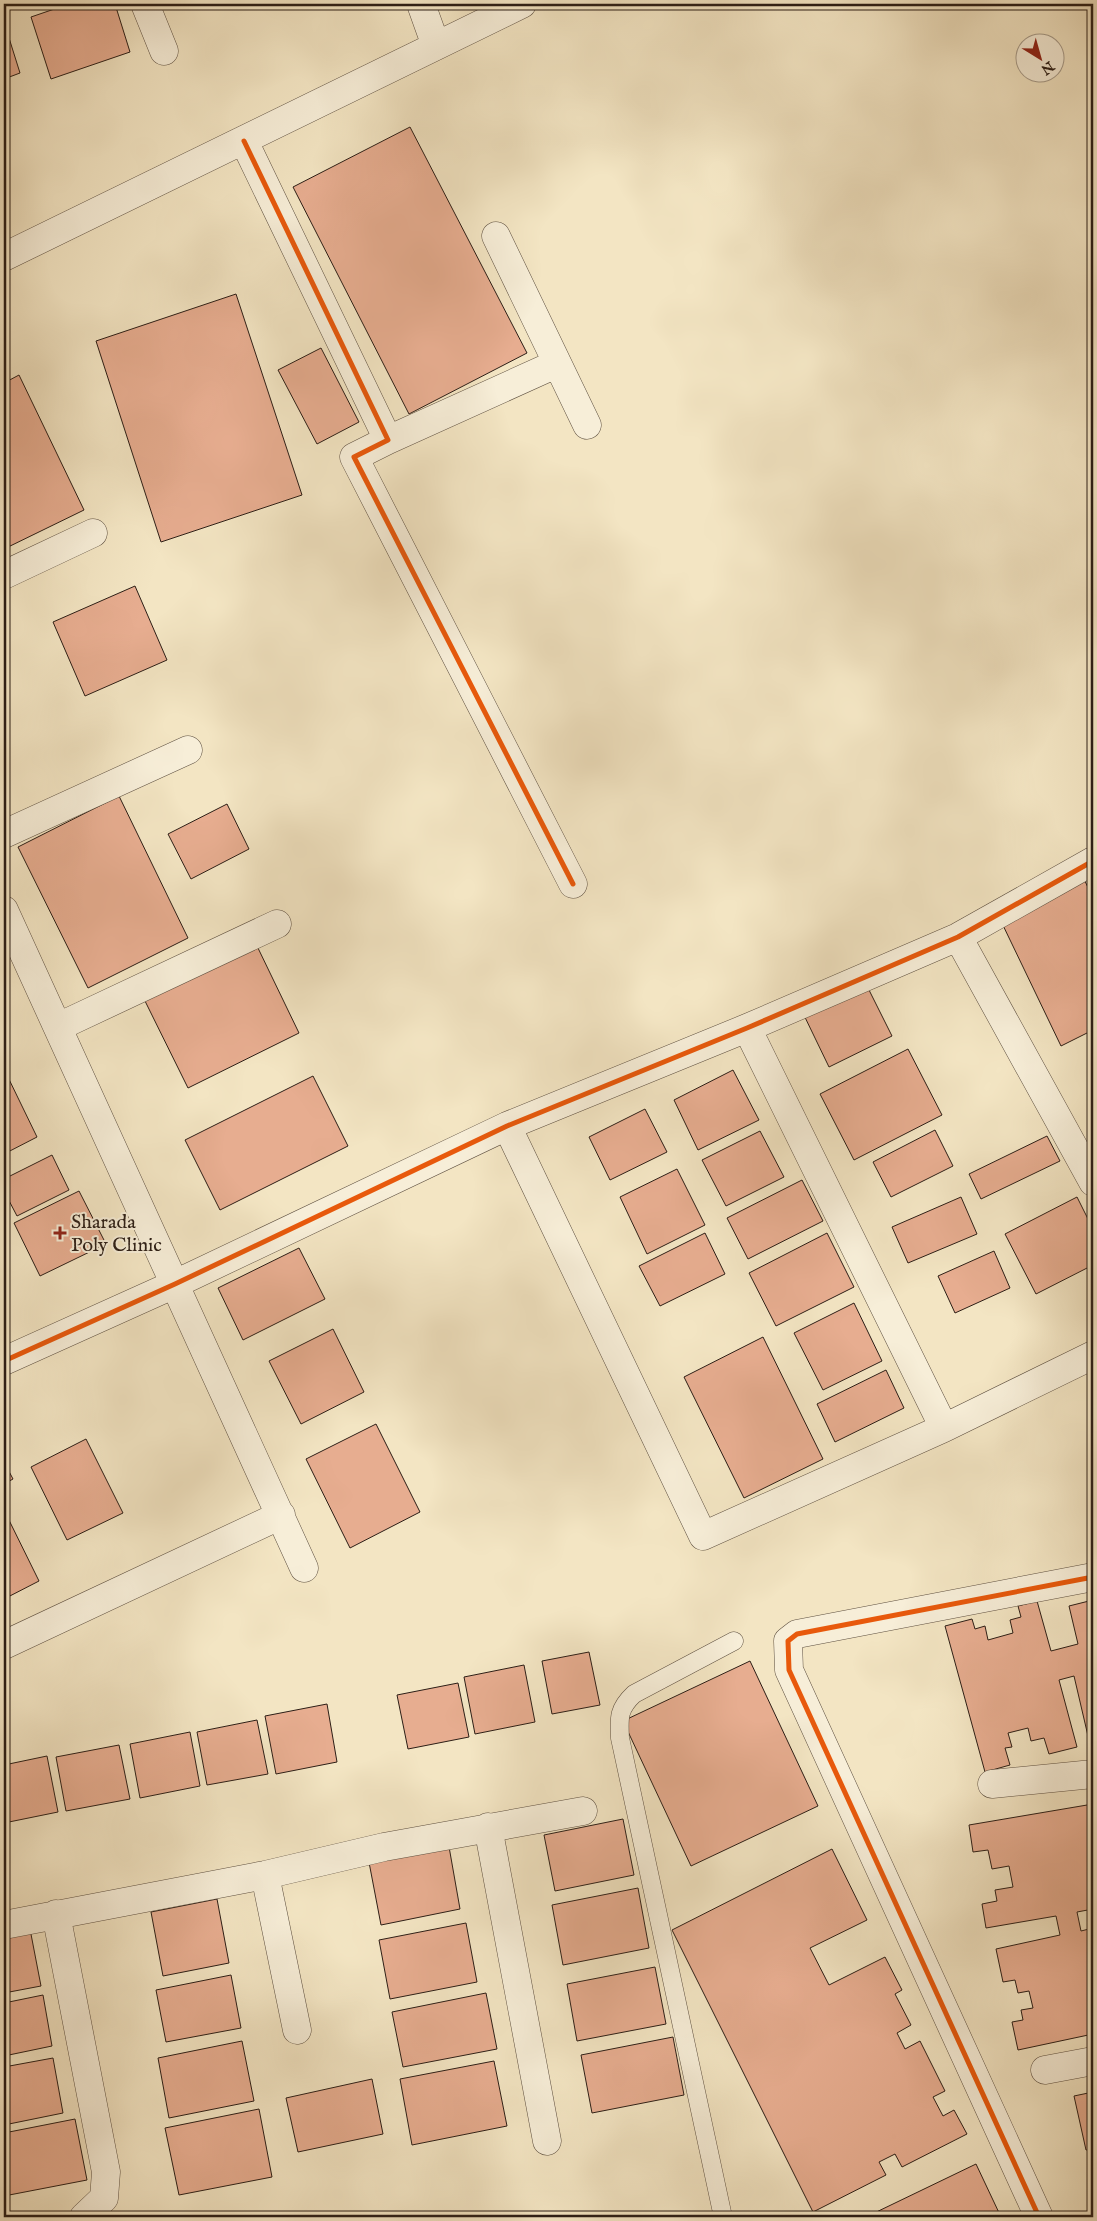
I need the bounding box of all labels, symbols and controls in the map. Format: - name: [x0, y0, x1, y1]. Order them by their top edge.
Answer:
- north arrow: [1014, 32, 1064, 82]
- text: N: [1037, 56, 1058, 78]
- place label: Sharada Poly Clinic: [71, 1210, 162, 1258]
- marker: Sharada Poly Clinic: [53, 1226, 67, 1240]

